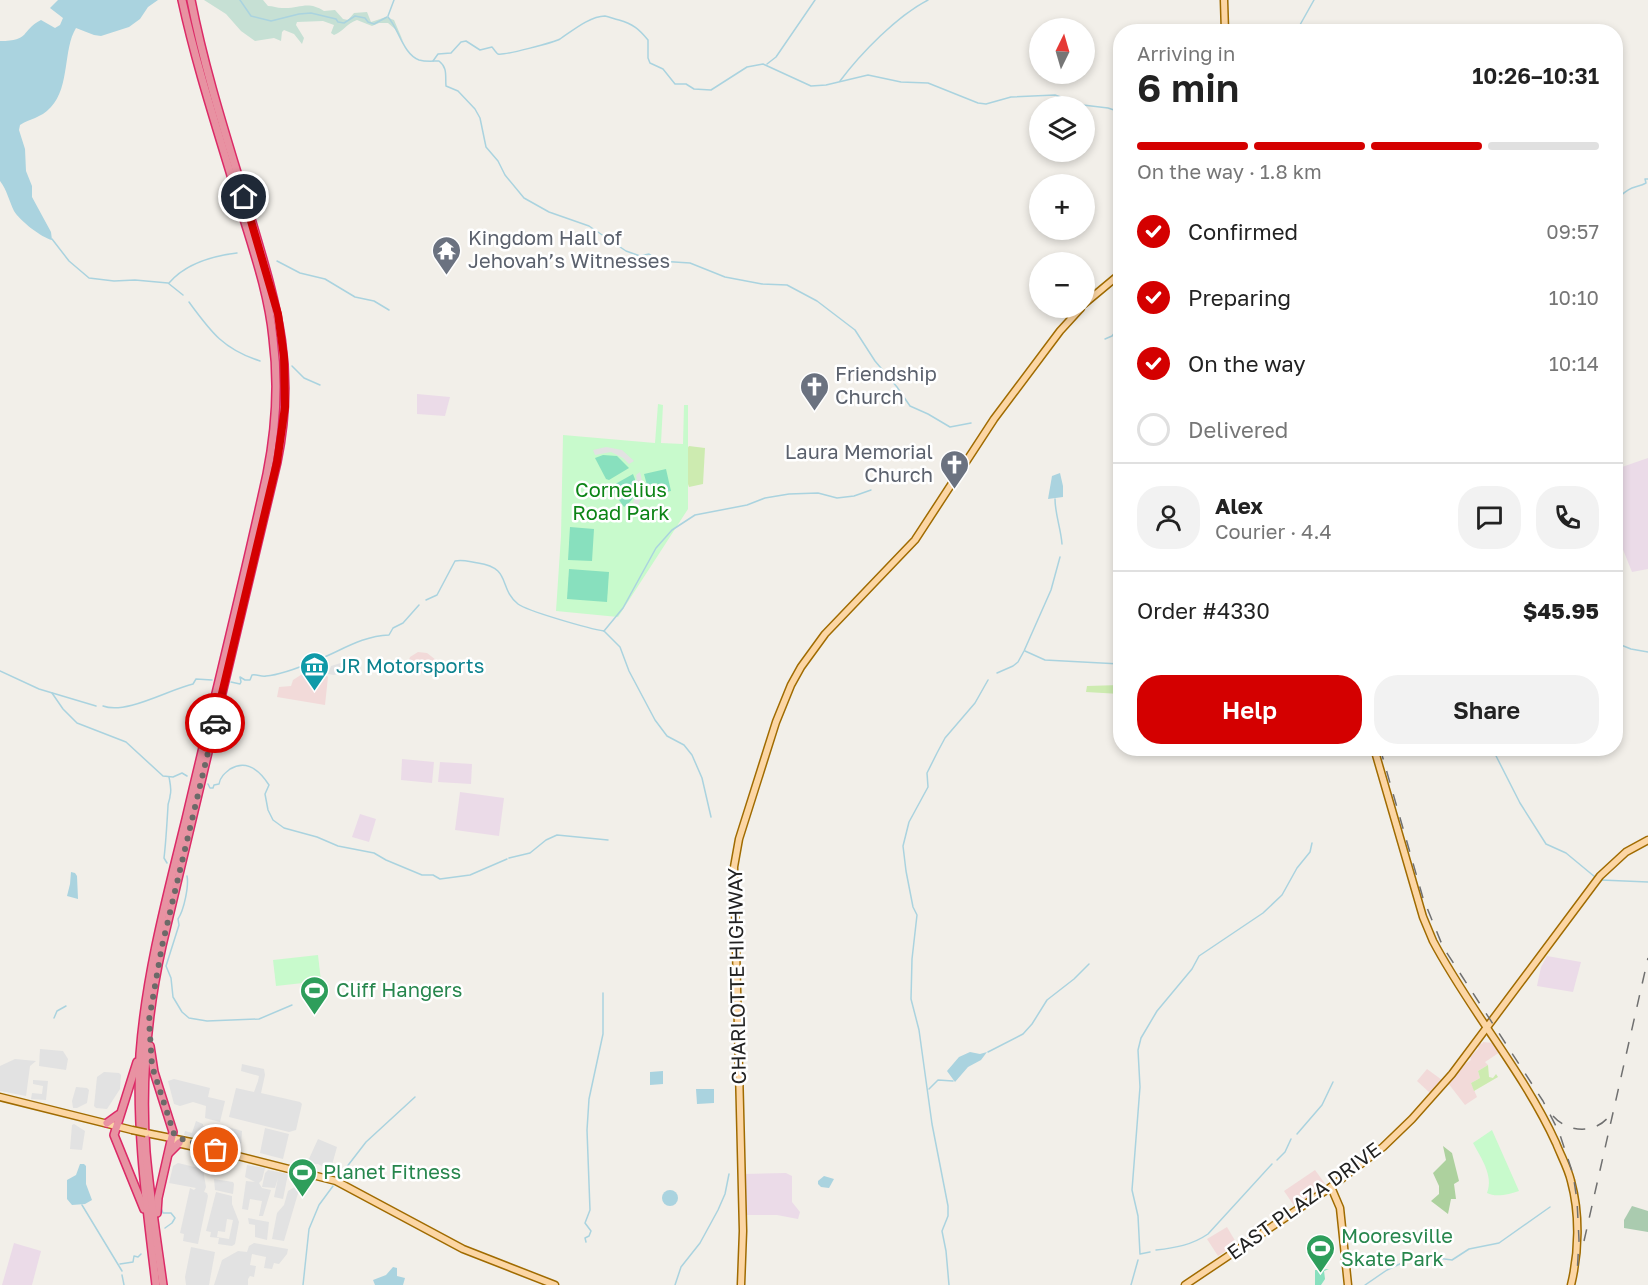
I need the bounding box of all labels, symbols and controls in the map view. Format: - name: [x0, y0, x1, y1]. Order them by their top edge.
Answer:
- north arrow: [1029, 18, 1095, 84]
- map controls: [1029, 18, 1095, 318]
- text: Arriving in: [1137, 41, 1235, 65]
- text: 10:26–10:31: [1472, 62, 1599, 89]
- text: 6 min: [1137, 64, 1239, 111]
- button: layers: [1029, 96, 1095, 162]
- text: On the way · 1.8 km: [1137, 159, 1322, 183]
- pin: [218, 171, 269, 222]
- button: +: [1029, 174, 1095, 240]
- icon: home: [227, 180, 260, 213]
- icon: check: [1137, 215, 1170, 248]
- text: Confirmed: [1188, 218, 1298, 245]
- text: 09:57: [1546, 219, 1599, 243]
- place label: Kingdom Hall of Jehovah’s Witnesses: [468, 225, 670, 272]
- temple icon: Kingdom Hall of Jehovah’s Witnesses: [431, 234, 463, 276]
- button: −: [1029, 252, 1095, 318]
- icon: check: [1137, 281, 1170, 314]
- text: Preparing: [1188, 284, 1291, 311]
- text: 10:10: [1549, 285, 1599, 309]
- icon: check: [1137, 347, 1170, 380]
- text: On the way: [1188, 350, 1306, 377]
- text: 10:14: [1549, 351, 1599, 375]
- place label: Friendship Church: [835, 361, 937, 408]
- church icon: Friendship Church: [798, 370, 830, 412]
- text: Delivered: [1188, 416, 1288, 443]
- place label: Laura Memorial Church: [785, 439, 933, 486]
- church icon: Laura Memorial Church: [938, 448, 970, 490]
- park label: Cornelius Road Park: [572, 477, 670, 524]
- button: person: [1137, 486, 1200, 549]
- button: chat: [1458, 486, 1521, 549]
- button: phone: [1536, 486, 1599, 549]
- text: Alex: [1215, 492, 1263, 519]
- text: Courier · 4.4: [1215, 519, 1332, 543]
- text: Order #4330: [1137, 597, 1270, 624]
- text: $45.95: [1523, 597, 1599, 624]
- museum icon: JR Motorsports: [299, 650, 331, 692]
- place label: JR Motorsports: [336, 653, 484, 677]
- button: Help: [1137, 675, 1362, 744]
- button: Share: [1374, 675, 1599, 744]
- courier: [185, 693, 245, 753]
- icon: car: [199, 707, 232, 740]
- street label: CHARLOTTE HIGHWAY: [722, 867, 750, 1085]
- sports icon: Cliff Hangers: [299, 974, 331, 1016]
- place label: Cliff Hangers: [336, 977, 462, 1001]
- pin: [190, 1124, 241, 1175]
- icon: bag: [199, 1133, 232, 1166]
- street label: EAST PLAZA DRIVE: [1222, 1136, 1385, 1264]
- sports icon: Planet Fitness: [286, 1156, 318, 1198]
- place label: Planet Fitness: [323, 1159, 461, 1183]
- place label: Mooresville Skate Park: [1341, 1223, 1453, 1270]
- sports icon: Mooresville Skate Park: [1304, 1232, 1336, 1274]

